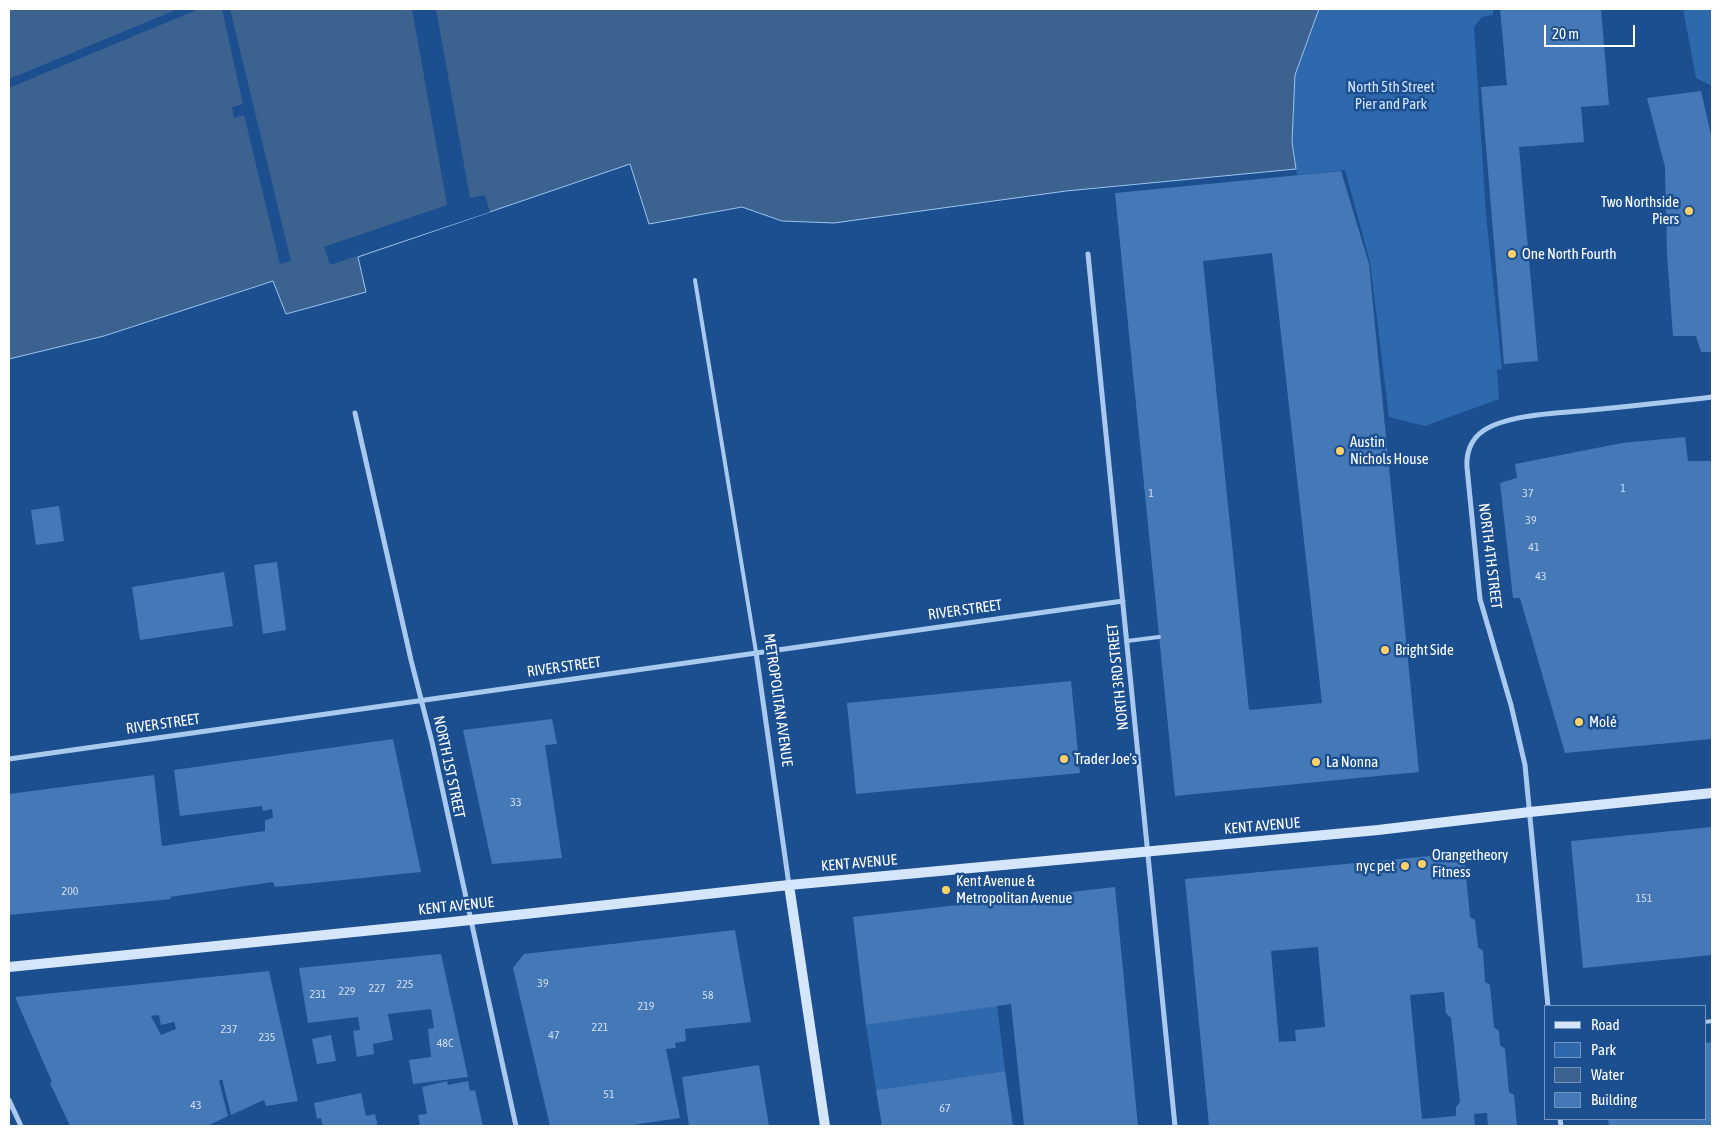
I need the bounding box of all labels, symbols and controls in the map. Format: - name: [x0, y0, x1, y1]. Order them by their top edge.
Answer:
- scale bar: [1546, 15, 1637, 47]
- text: 20 m: [1552, 25, 1579, 42]
- park label: North 5th Street Pier and Park: [1347, 78, 1435, 113]
- place label: Two Northside Piers: [1601, 193, 1679, 228]
- marker: Two Northside Piers: [1683, 205, 1695, 217]
- place label: One North Fourth: [1522, 245, 1617, 263]
- marker: One North Fourth: [1506, 248, 1518, 260]
- place label: Austin Nichols House: [1350, 433, 1429, 468]
- marker: Austin Nichols House: [1334, 445, 1346, 457]
- house number: 1: [1620, 481, 1626, 495]
- house number: 1: [1148, 486, 1154, 500]
- house number: 37: [1522, 486, 1534, 500]
- street label: NORTH 4TH STREET: [1475, 502, 1505, 610]
- house number: 39: [1525, 513, 1537, 527]
- house number: 41: [1528, 540, 1540, 554]
- house number: 43: [1535, 569, 1547, 583]
- street label: RIVER STREET: [927, 596, 1003, 624]
- street label: NORTH 3RD STREET: [1103, 623, 1133, 731]
- street label: METROPOLITAN AVENUE: [760, 632, 796, 768]
- place label: Bright Side: [1395, 641, 1454, 659]
- marker: Bright Side: [1379, 644, 1391, 656]
- street label: RIVER STREET: [526, 653, 602, 681]
- street label: RIVER STREET: [125, 710, 201, 738]
- place label: Molé: [1589, 713, 1617, 731]
- street label: NORTH 1ST STREET: [429, 714, 469, 820]
- marker: Molé: [1573, 716, 1585, 728]
- place label: Trader Joe's: [1074, 750, 1137, 768]
- marker: Trader Joe's: [1058, 753, 1070, 765]
- place label: La Nonna: [1326, 753, 1378, 771]
- marker: La Nonna: [1310, 756, 1322, 768]
- house number: 33: [510, 795, 522, 809]
- street label: KENT AVENUE: [1223, 814, 1301, 838]
- place label: Orangetheory Fitness: [1432, 846, 1508, 881]
- street label: KENT AVENUE: [820, 851, 898, 875]
- place label: nyc pet: [1356, 857, 1395, 875]
- marker: Orangetheory Fitness: [1416, 858, 1428, 870]
- marker: nyc pet: [1399, 860, 1411, 872]
- place label: Kent Avenue & Metropolitan Avenue: [956, 872, 1072, 907]
- house number: 200: [62, 884, 78, 898]
- marker: Kent Avenue & Metropolitan Avenue: [940, 884, 952, 896]
- house number: 151: [1636, 891, 1652, 905]
- street label: KENT AVENUE: [417, 893, 495, 919]
- house number: 39: [537, 976, 549, 990]
- house number: 225: [397, 977, 413, 991]
- house number: 227: [369, 981, 385, 995]
- house number: 229: [339, 984, 355, 998]
- house number: 231: [310, 987, 326, 1001]
- house number: 58: [702, 988, 714, 1002]
- house number: 219: [638, 999, 654, 1013]
- legend: [1544, 1005, 1706, 1120]
- text: Road: [1591, 1016, 1620, 1033]
- house number: 221: [592, 1020, 608, 1034]
- house number: 237: [221, 1022, 237, 1036]
- house number: 47: [548, 1028, 560, 1042]
- house number: 235: [259, 1030, 275, 1044]
- house number: 48C: [437, 1036, 453, 1050]
- text: Park: [1591, 1041, 1616, 1058]
- text: Water: [1591, 1066, 1624, 1083]
- house number: 51: [603, 1087, 615, 1101]
- text: Building: [1591, 1091, 1637, 1108]
- house number: 43: [190, 1098, 202, 1112]
- house number: 67: [939, 1101, 951, 1115]

